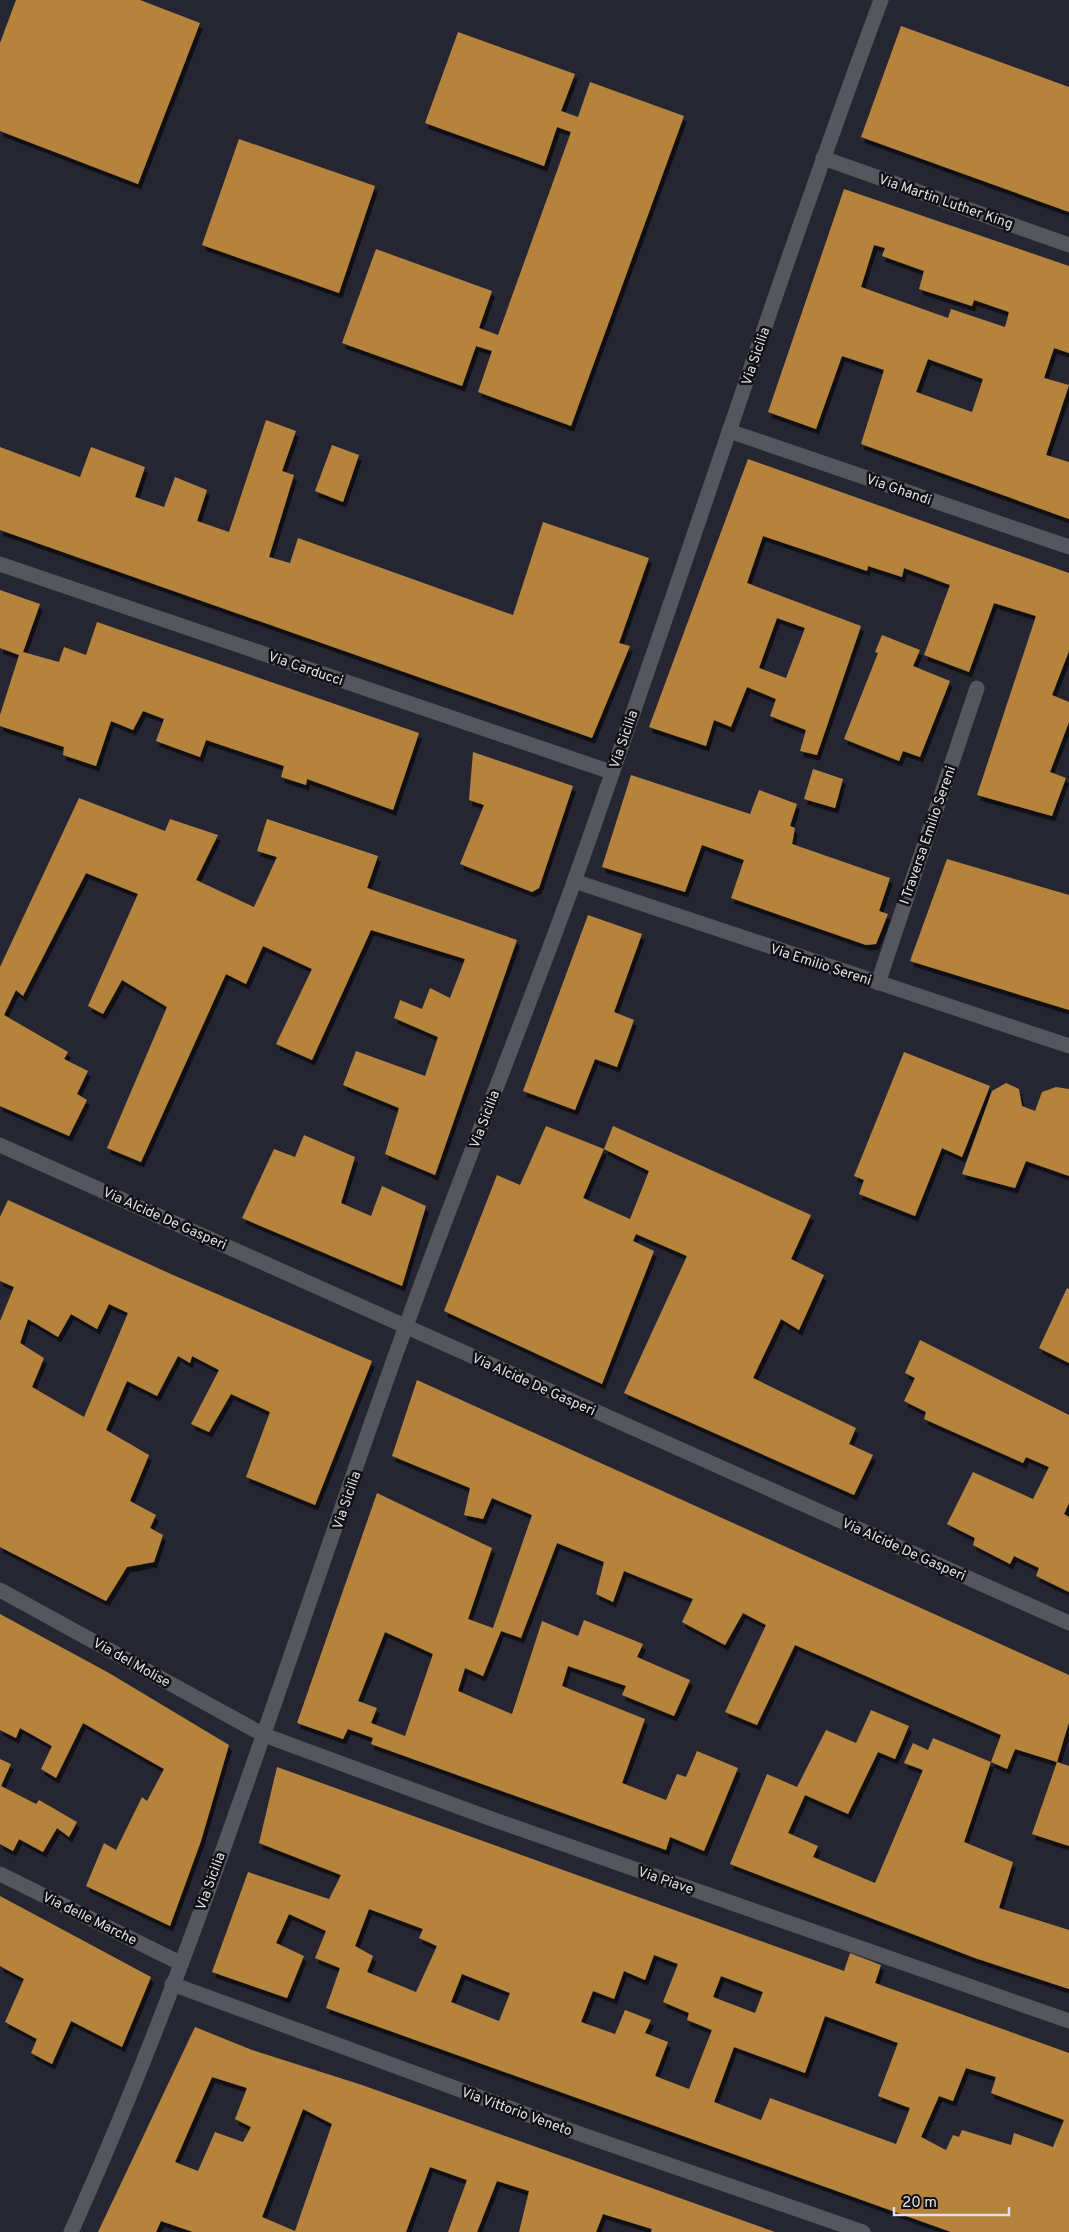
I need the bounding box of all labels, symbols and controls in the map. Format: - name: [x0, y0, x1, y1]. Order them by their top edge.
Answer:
- street label: Via Martin Luther King: [876, 171, 1015, 233]
- street label: Via Sicilia: [739, 325, 774, 388]
- street label: Via Ghandi: [864, 471, 933, 510]
- street label: Via Carducci: [266, 649, 345, 690]
- street label: Via Sicilia: [607, 708, 642, 771]
- street label: I Traversa Emilio Sereni: [897, 764, 960, 907]
- street label: Via Emilio Sereni: [768, 941, 873, 990]
- street label: Via Sicilia: [467, 1088, 504, 1151]
- street label: Via Alcide De Gasperi: [100, 1184, 229, 1254]
- street label: Via Alcide De Gasperi: [469, 1350, 598, 1420]
- street label: Via Sicilia: [330, 1469, 365, 1532]
- street label: Via Alcide De Gasperi: [839, 1515, 968, 1585]
- street label: Via del Molise: [90, 1635, 173, 1692]
- street label: Via Sicilia: [193, 1850, 230, 1913]
- street label: Via Piave: [635, 1864, 696, 1899]
- street label: Via delle Marche: [39, 1889, 139, 1950]
- street label: Via Vittorio Veneto: [459, 2084, 574, 2140]
- scale bar: [894, 2184, 1009, 2216]
- text: 20 m: [902, 2194, 937, 2213]

